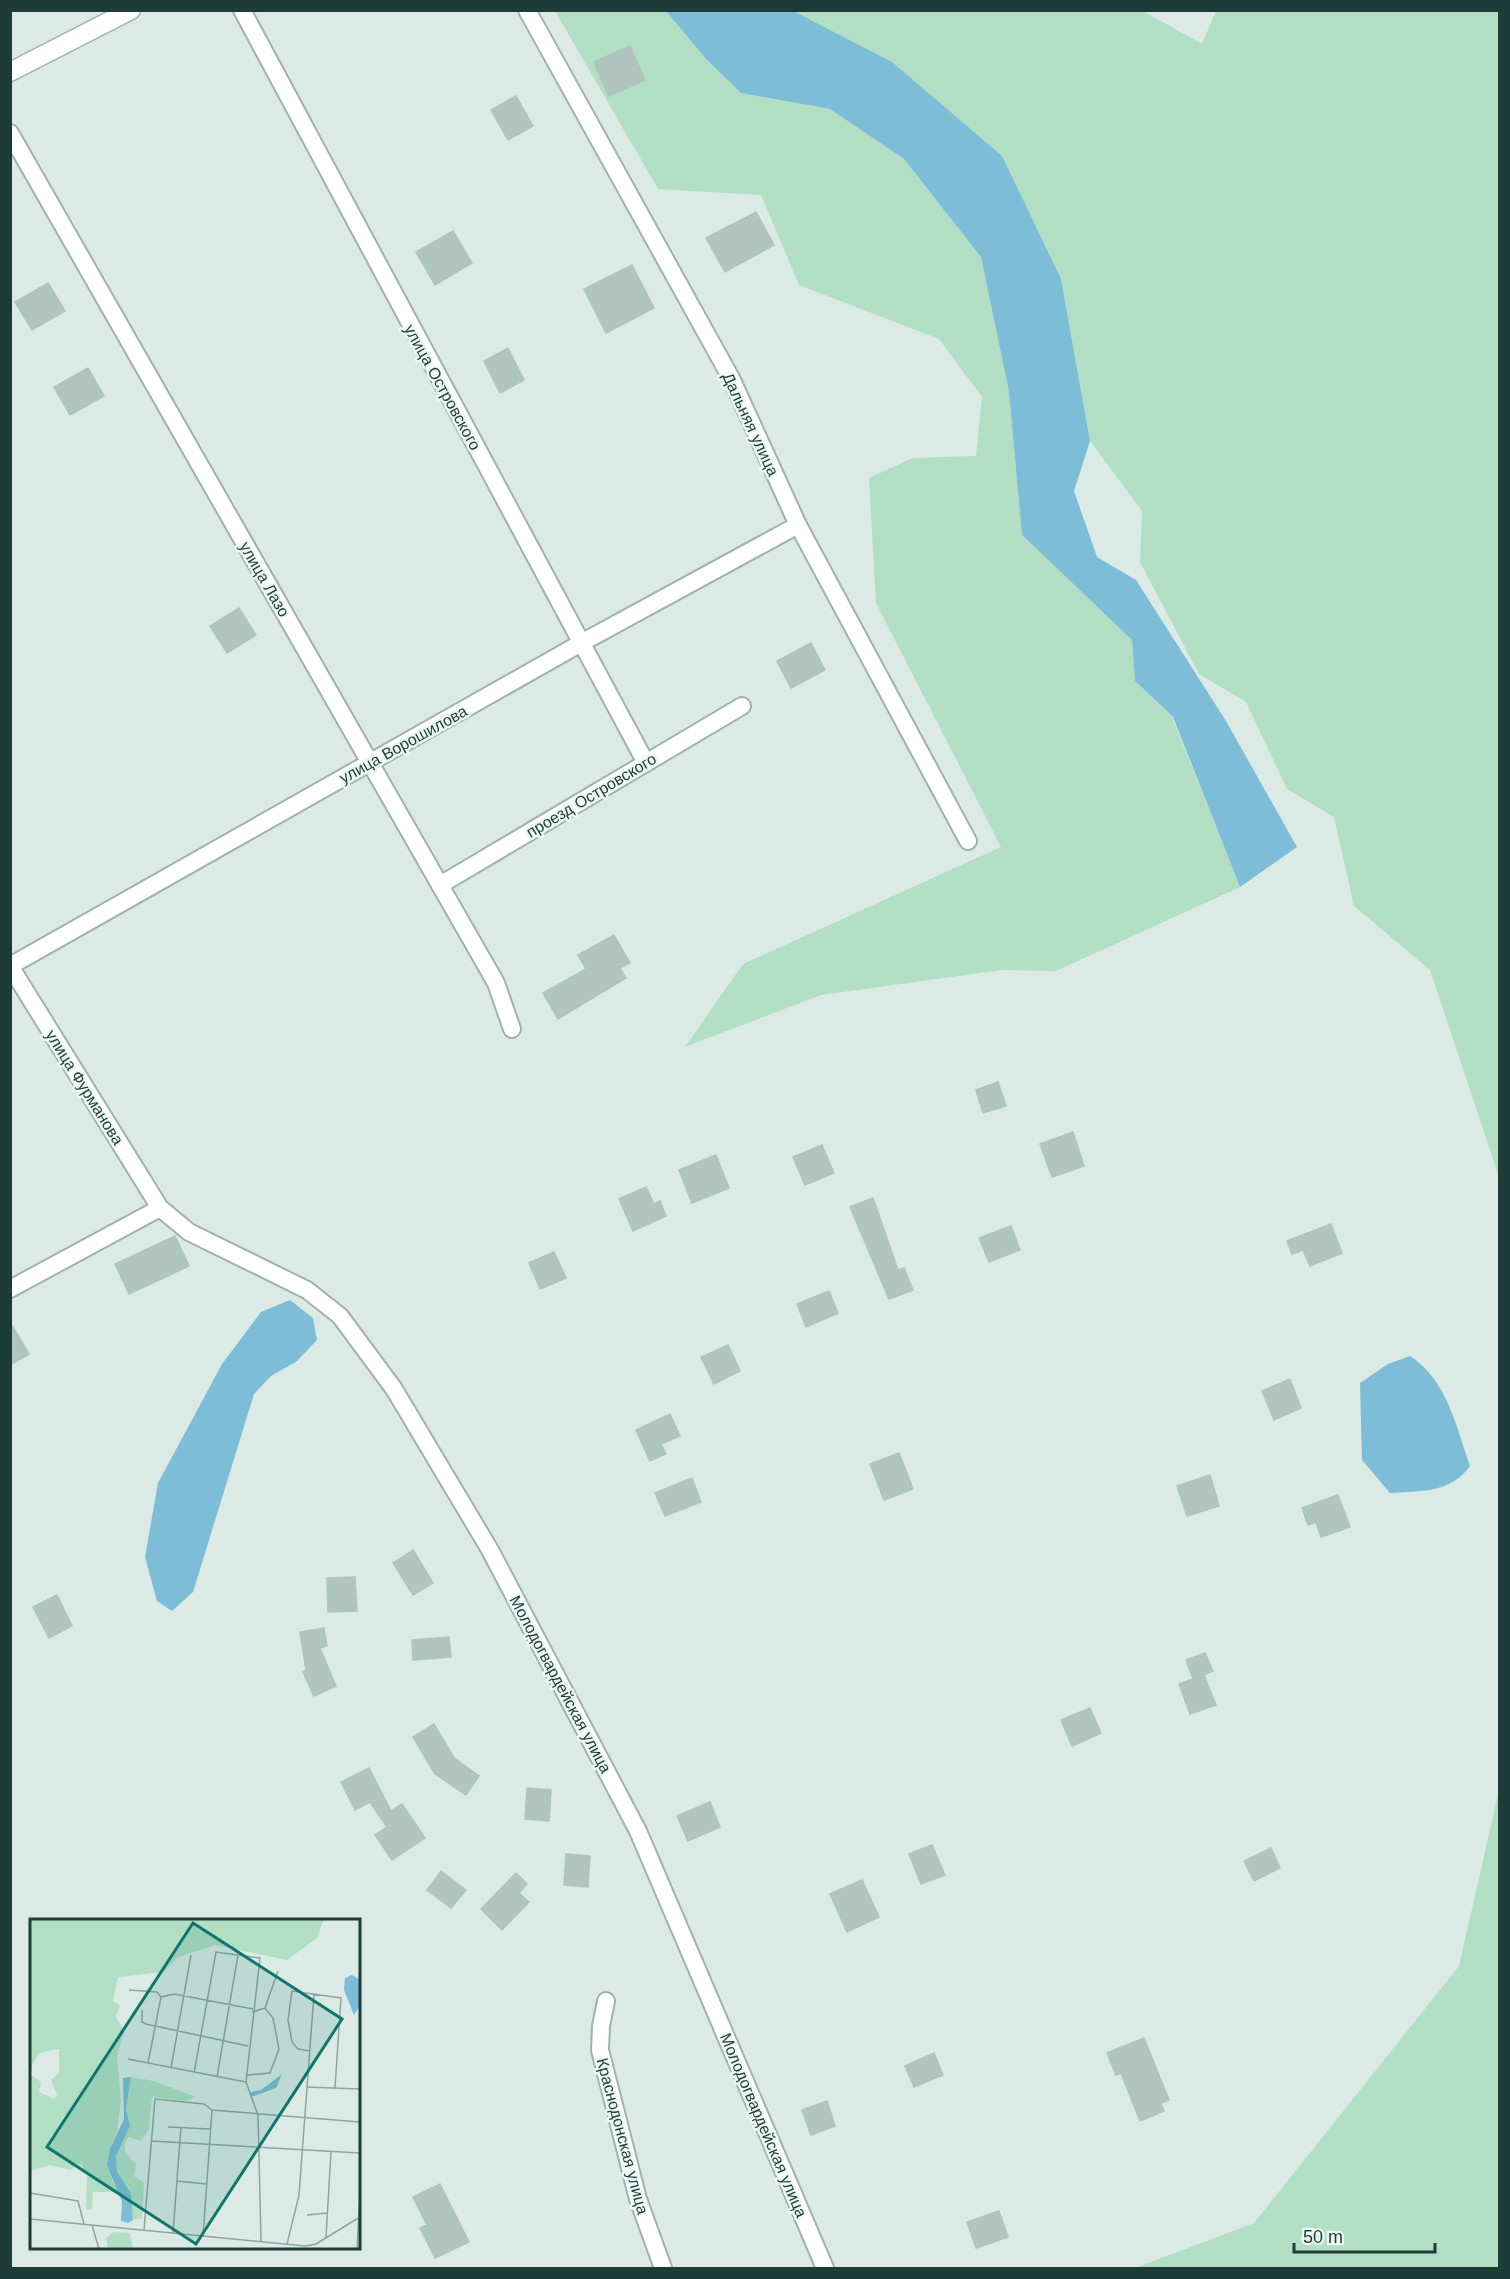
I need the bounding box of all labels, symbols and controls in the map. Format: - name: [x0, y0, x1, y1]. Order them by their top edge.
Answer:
- street label: улица Островского: [401, 322, 484, 453]
- street label: Дальняя улица: [719, 370, 782, 479]
- street label: улица Лазо: [236, 539, 293, 620]
- street label: улица Ворошилова: [336, 702, 470, 787]
- street label: проезд Островского: [523, 750, 659, 841]
- street label: улица Фурманова: [42, 1027, 127, 1148]
- street label: Молодогвардейская улица: [506, 1593, 615, 1776]
- inset map: [30, 1919, 360, 2249]
- street label: Молодогвардейская улица: [717, 2031, 810, 2220]
- street label: Краснодонская улица: [593, 2056, 652, 2216]
- scale bar: [1294, 2216, 1435, 2254]
- text: 50 m: [1303, 2227, 1343, 2247]

